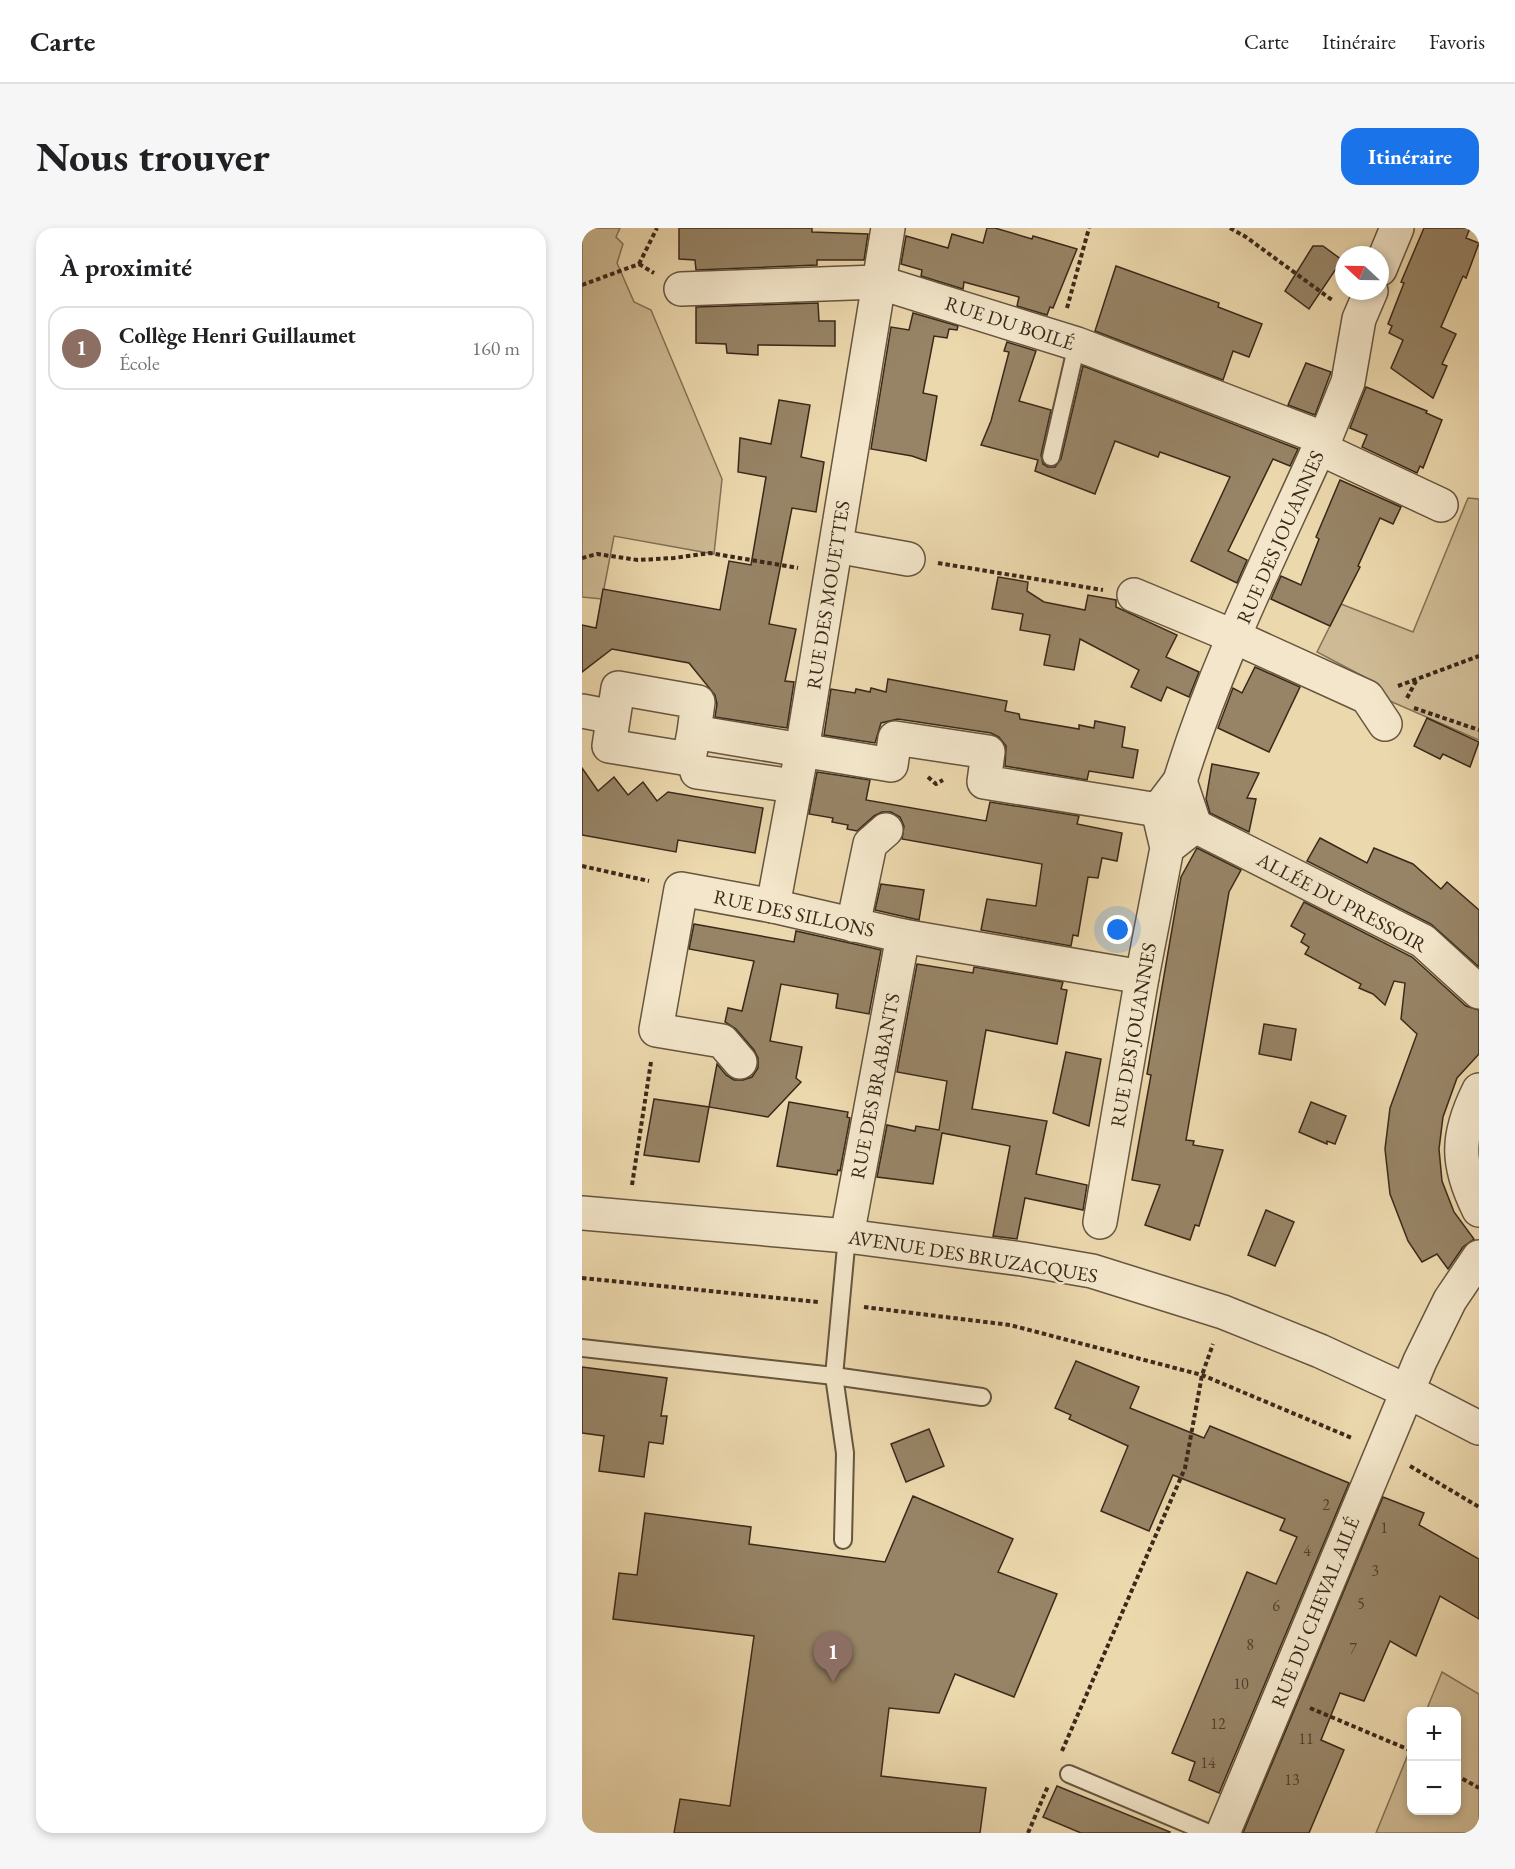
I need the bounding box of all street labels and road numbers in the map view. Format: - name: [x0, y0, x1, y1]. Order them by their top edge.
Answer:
- street label: RUE DU BOILÉ: [942, 290, 1078, 356]
- street label: RUE DES JOUANNES: [1230, 446, 1330, 628]
- street label: RUE DES MOUETTES: [800, 499, 856, 691]
- street label: ALLÉE DU PRESSOIR: [1252, 846, 1432, 958]
- street label: RUE DES SILLONS: [711, 883, 877, 943]
- street label: RUE DES JOUANNES: [1104, 941, 1162, 1129]
- street label: RUE DES BRABANTS: [844, 991, 906, 1181]
- street label: AVENUE DES BRUZACQUES: [845, 1223, 1100, 1289]
- street label: RUE DU CHEVAL AILÉ: [1265, 1513, 1365, 1711]

